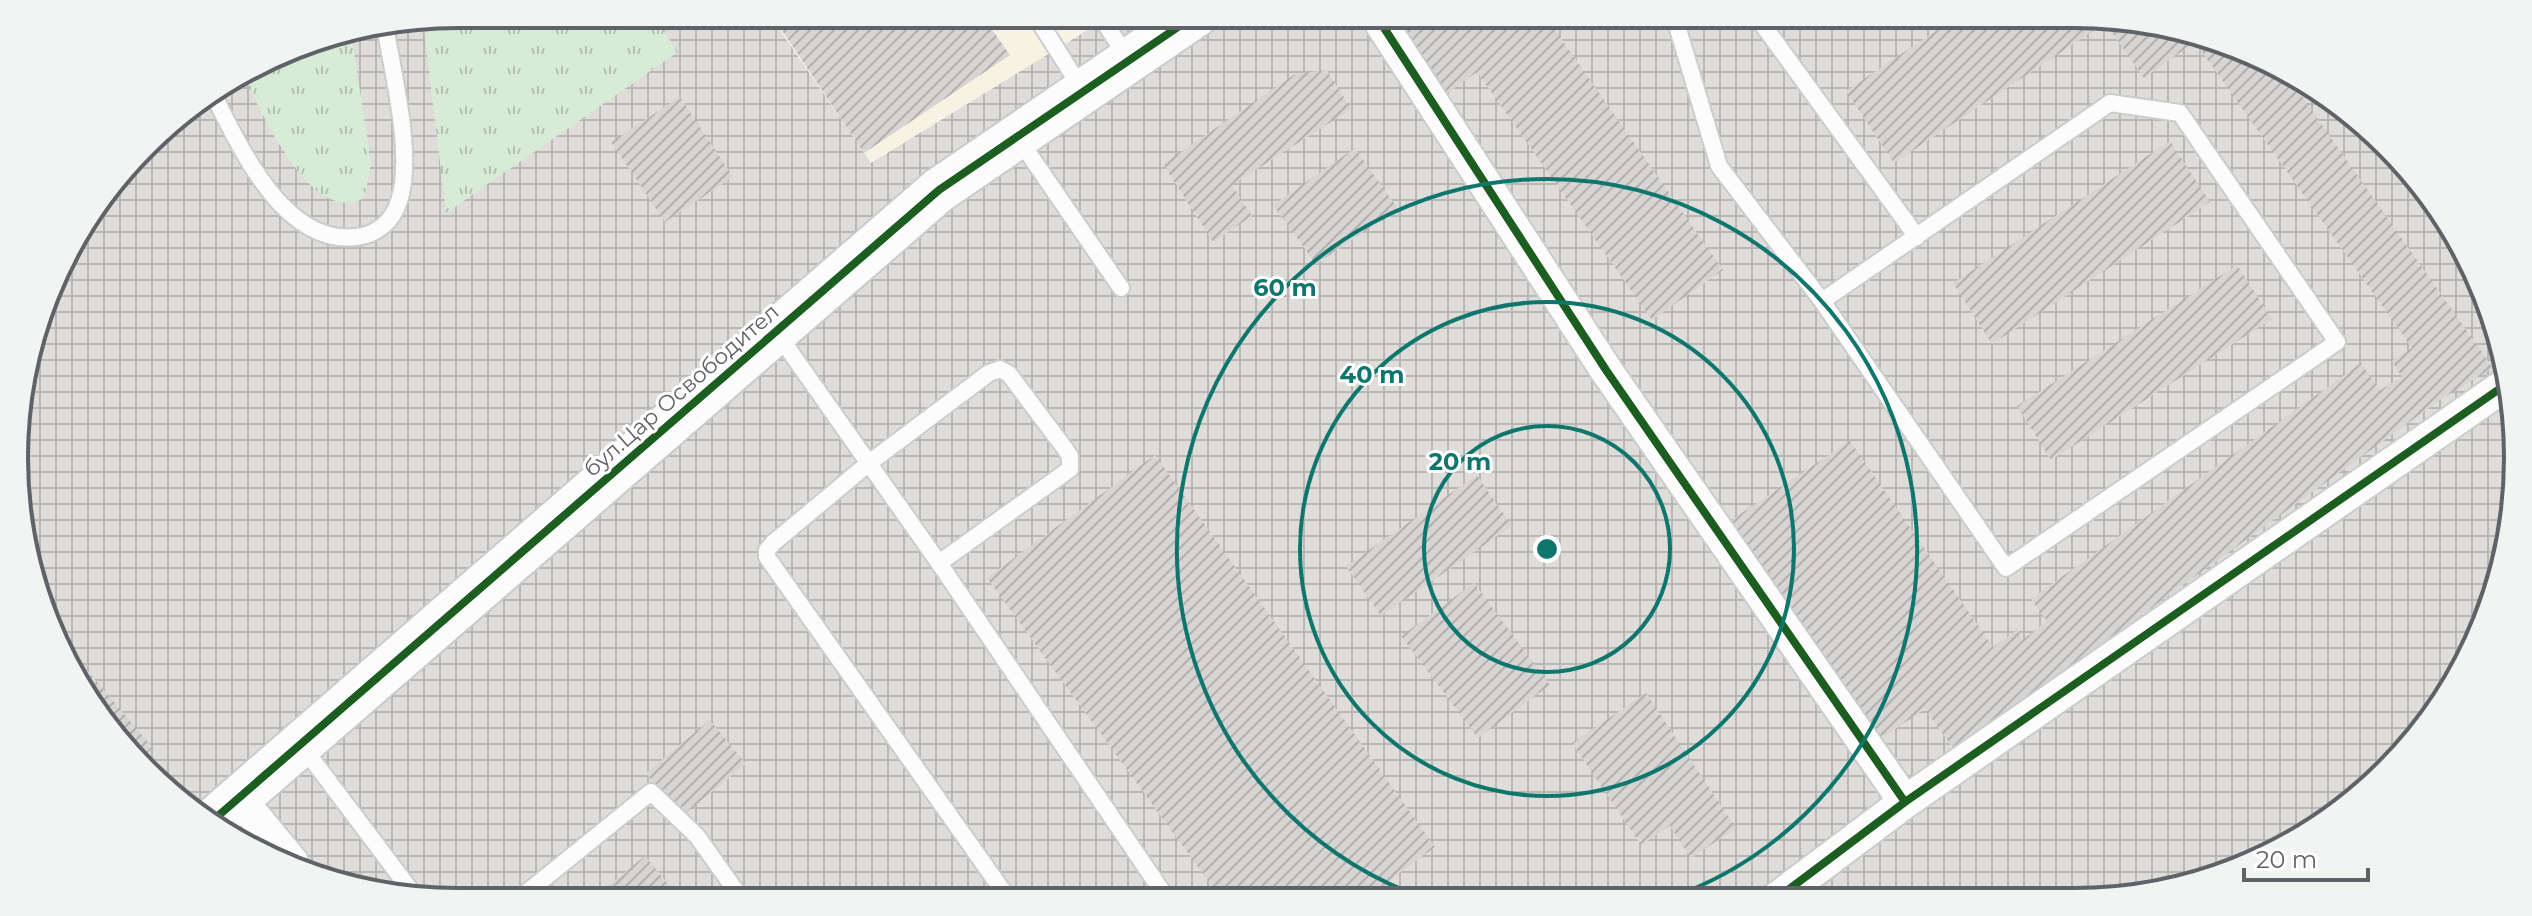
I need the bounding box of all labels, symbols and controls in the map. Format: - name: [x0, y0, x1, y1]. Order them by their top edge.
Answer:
- text: 60 m: [1253, 273, 1317, 302]
- street label: бул.Цар Освободител: [578, 298, 784, 483]
- text: 40 m: [1340, 360, 1404, 389]
- text: 20 m: [1429, 447, 1491, 476]
- centre of rings: [1533, 535, 1561, 563]
- scale bar: [2244, 832, 2368, 882]
- text: 20 m: [2256, 845, 2317, 874]

